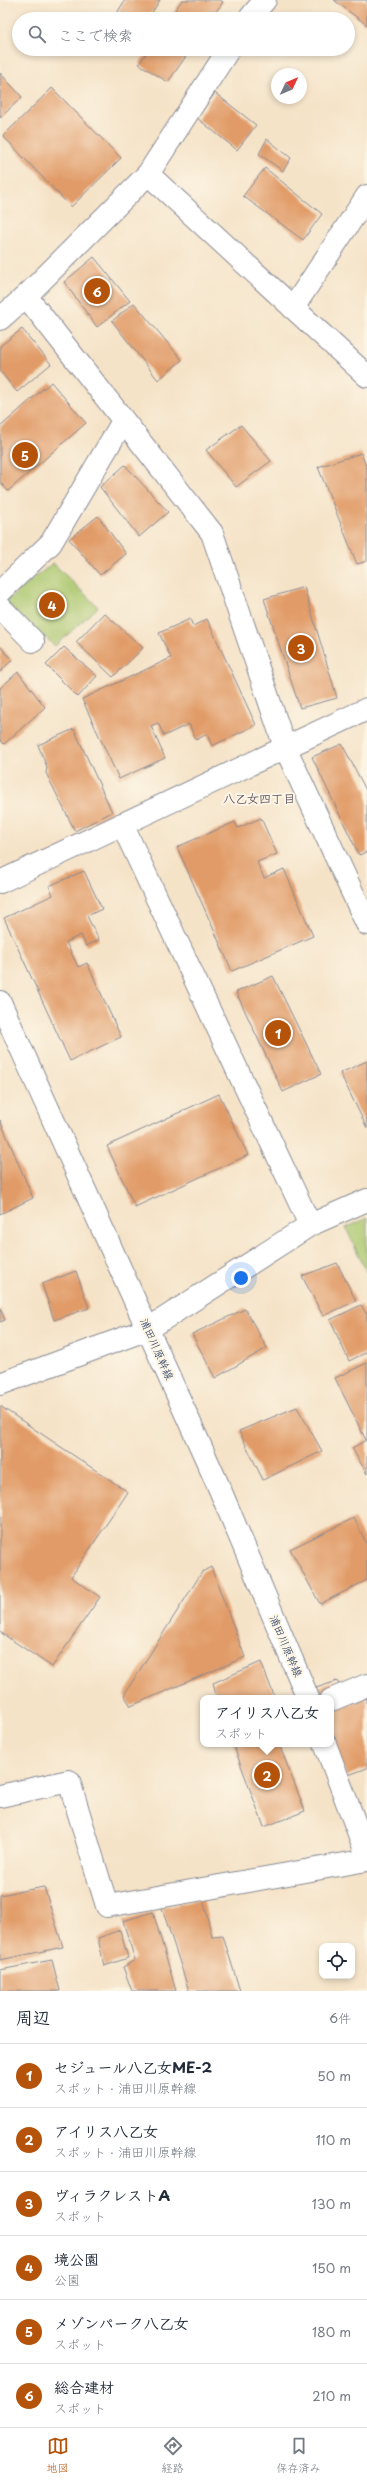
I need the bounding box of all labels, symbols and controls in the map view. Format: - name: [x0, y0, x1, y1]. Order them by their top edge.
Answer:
- search box: [12, 12, 355, 56]
- icon: search: [26, 23, 48, 45]
- text: ここで検索: [58, 23, 133, 46]
- north arrow: [271, 68, 307, 104]
- pin: 6: [84, 276, 110, 306]
- pin: 5: [12, 440, 38, 470]
- pin: 4: [39, 590, 65, 620]
- pin: 3: [288, 633, 314, 663]
- district label: 八乙女四丁目: [223, 789, 295, 807]
- pin: 1: [265, 1018, 291, 1048]
- your location: [231, 1268, 251, 1288]
- street label: 浦田川原幹線: [136, 1315, 179, 1382]
- street label: 浦田川原幹線: [266, 1612, 307, 1680]
- popup: [200, 1695, 334, 1747]
- text: アイリス八乙女: [215, 1700, 319, 1723]
- text: スポット: [215, 1723, 267, 1742]
- pin: 2: [254, 1760, 280, 1790]
- map controls: [319, 1943, 355, 1979]
- button: locate: [319, 1943, 355, 1979]
- text: 周辺: [16, 2004, 50, 2030]
- text: 6件: [329, 2008, 351, 2027]
- text: セジュール八乙女ME-2: [54, 2055, 212, 2078]
- text: 1: [26, 2066, 32, 2085]
- text: 50 m: [317, 2066, 351, 2085]
- text: スポット · 浦田川原幹線: [54, 2078, 196, 2097]
- text: アイリス八乙女: [54, 2119, 158, 2142]
- text: 2: [24, 2130, 34, 2149]
- text: 110 m: [316, 2130, 351, 2149]
- text: スポット · 浦田川原幹線: [54, 2142, 196, 2161]
- text: ヴィラクレストA: [54, 2183, 170, 2206]
- text: 3: [25, 2194, 33, 2213]
- text: 130 m: [312, 2194, 351, 2213]
- text: スポット: [54, 2206, 106, 2225]
- text: 境公園: [54, 2247, 99, 2270]
- text: 4: [25, 2258, 33, 2277]
- text: 150 m: [312, 2258, 351, 2277]
- text: 公園: [54, 2270, 80, 2289]
- text: メゾンパーク八乙女: [54, 2311, 188, 2334]
- text: 5: [25, 2322, 33, 2341]
- text: 180 m: [312, 2322, 351, 2341]
- text: スポット: [54, 2334, 106, 2353]
- text: 総合建材: [54, 2375, 114, 2398]
- text: 6: [24, 2386, 34, 2405]
- text: 210 m: [312, 2386, 351, 2405]
- text: スポット: [54, 2398, 106, 2417]
- tab: 地図: [47, 2435, 69, 2476]
- tab: 経路: [162, 2435, 184, 2476]
- tab: 保存済み: [277, 2435, 321, 2476]

